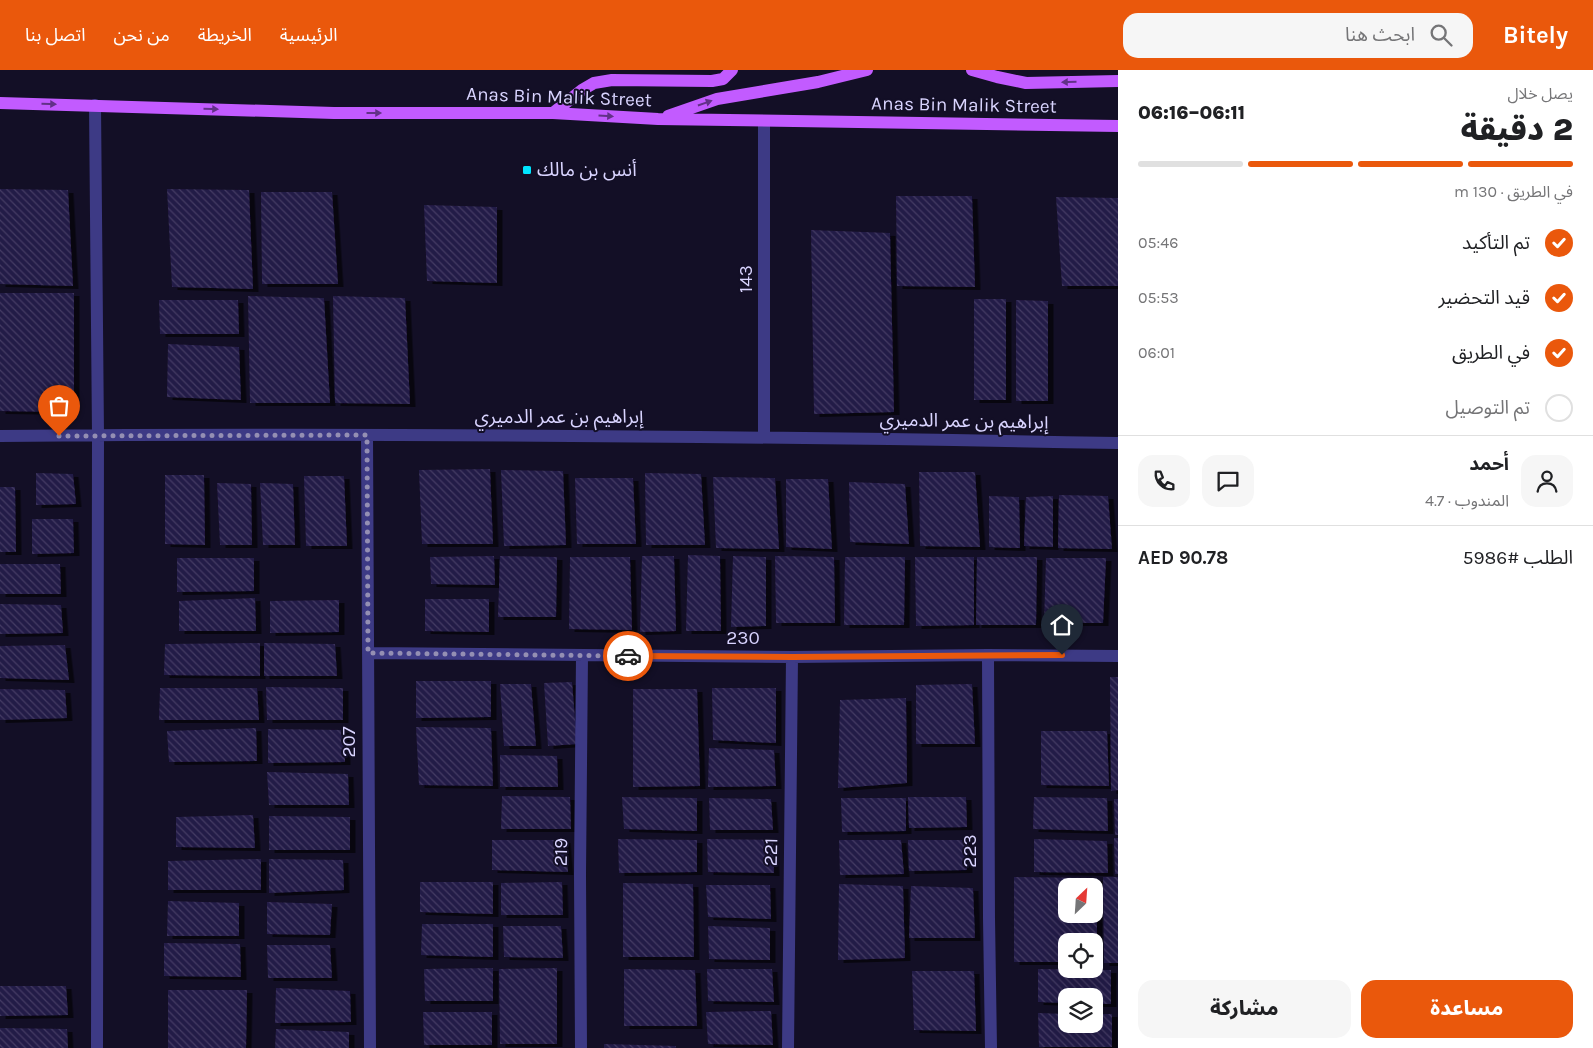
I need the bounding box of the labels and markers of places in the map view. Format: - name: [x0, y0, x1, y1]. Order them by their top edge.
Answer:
- place label: أنس بن مالك: [537, 159, 637, 181]
- marker: أنس بن مالك: [521, 164, 533, 176]
- pin: [38, 385, 80, 436]
- pin: [1041, 604, 1083, 655]

